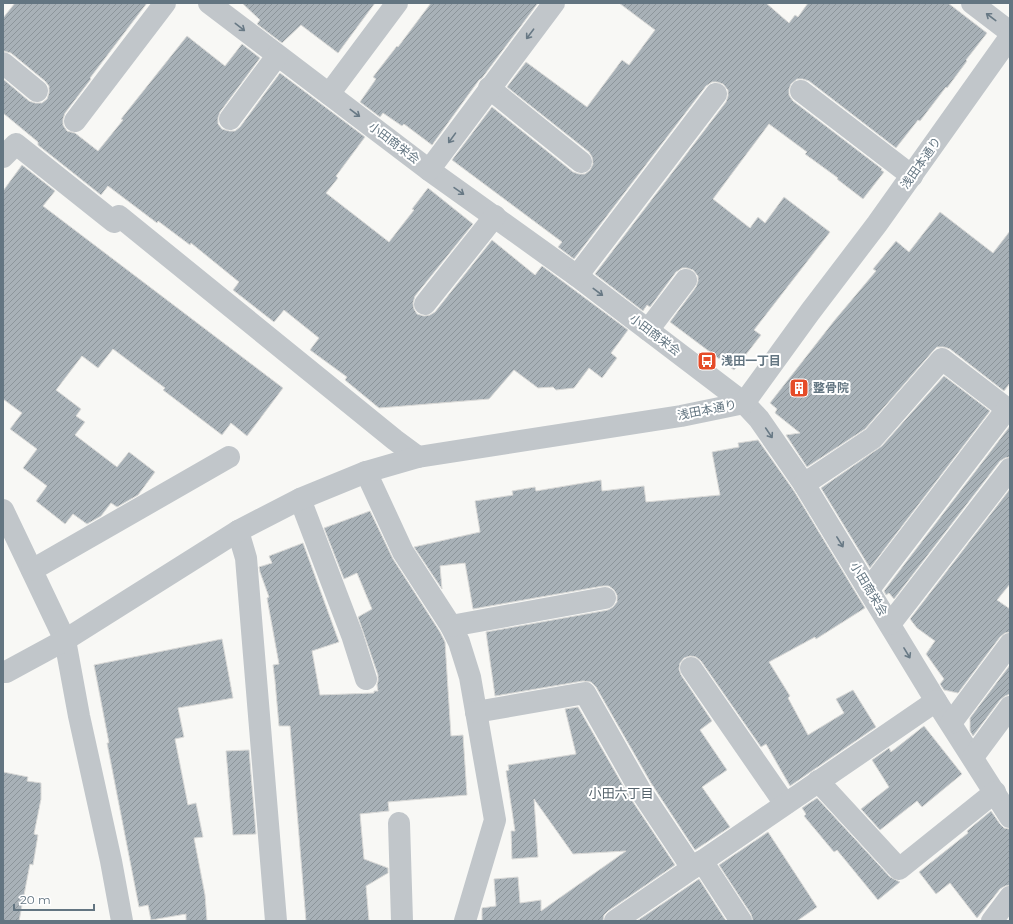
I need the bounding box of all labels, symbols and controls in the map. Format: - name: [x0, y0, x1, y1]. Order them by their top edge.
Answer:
- one-way arrow: [985, 13, 996, 22]
- one-way arrow: [234, 23, 245, 31]
- one-way arrow: [526, 29, 534, 40]
- one-way arrow: [349, 109, 360, 118]
- street label: 小田商栄会: [366, 119, 423, 167]
- one-way arrow: [448, 133, 457, 144]
- street label: 浅田本通り: [897, 134, 944, 192]
- one-way arrow: [453, 187, 464, 195]
- one-way arrow: [593, 288, 604, 296]
- street label: 小田商栄会: [627, 311, 684, 359]
- bus stop icon: 浅田一丁目: [696, 350, 718, 372]
- place label: 浅田一丁目: [721, 353, 781, 368]
- building icon: 整骨院: [788, 377, 810, 399]
- place label: 整骨院: [813, 380, 849, 395]
- street label: 浅田本通り: [676, 396, 738, 423]
- one-way arrow: [765, 427, 773, 438]
- one-way arrow: [836, 536, 844, 548]
- street label: 小田商栄会: [848, 559, 891, 618]
- one-way arrow: [904, 647, 912, 659]
- district label: 小田六丁目: [588, 785, 654, 801]
- scale bar: [14, 886, 94, 912]
- text: 20 m: [20, 892, 51, 907]

